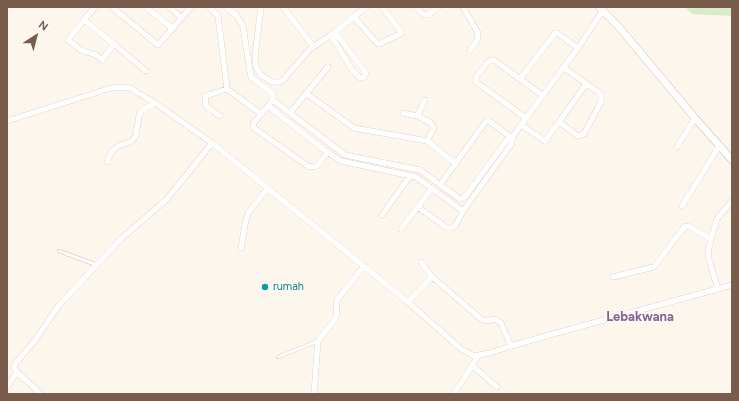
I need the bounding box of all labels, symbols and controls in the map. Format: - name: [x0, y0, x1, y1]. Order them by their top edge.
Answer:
- north arrow: [16, 16, 56, 56]
- text: N: [36, 18, 51, 34]
- place label: rumah: [273, 280, 304, 294]
- marker: rumah: [260, 282, 270, 292]
- district label: Lebakwana: [606, 309, 674, 325]

